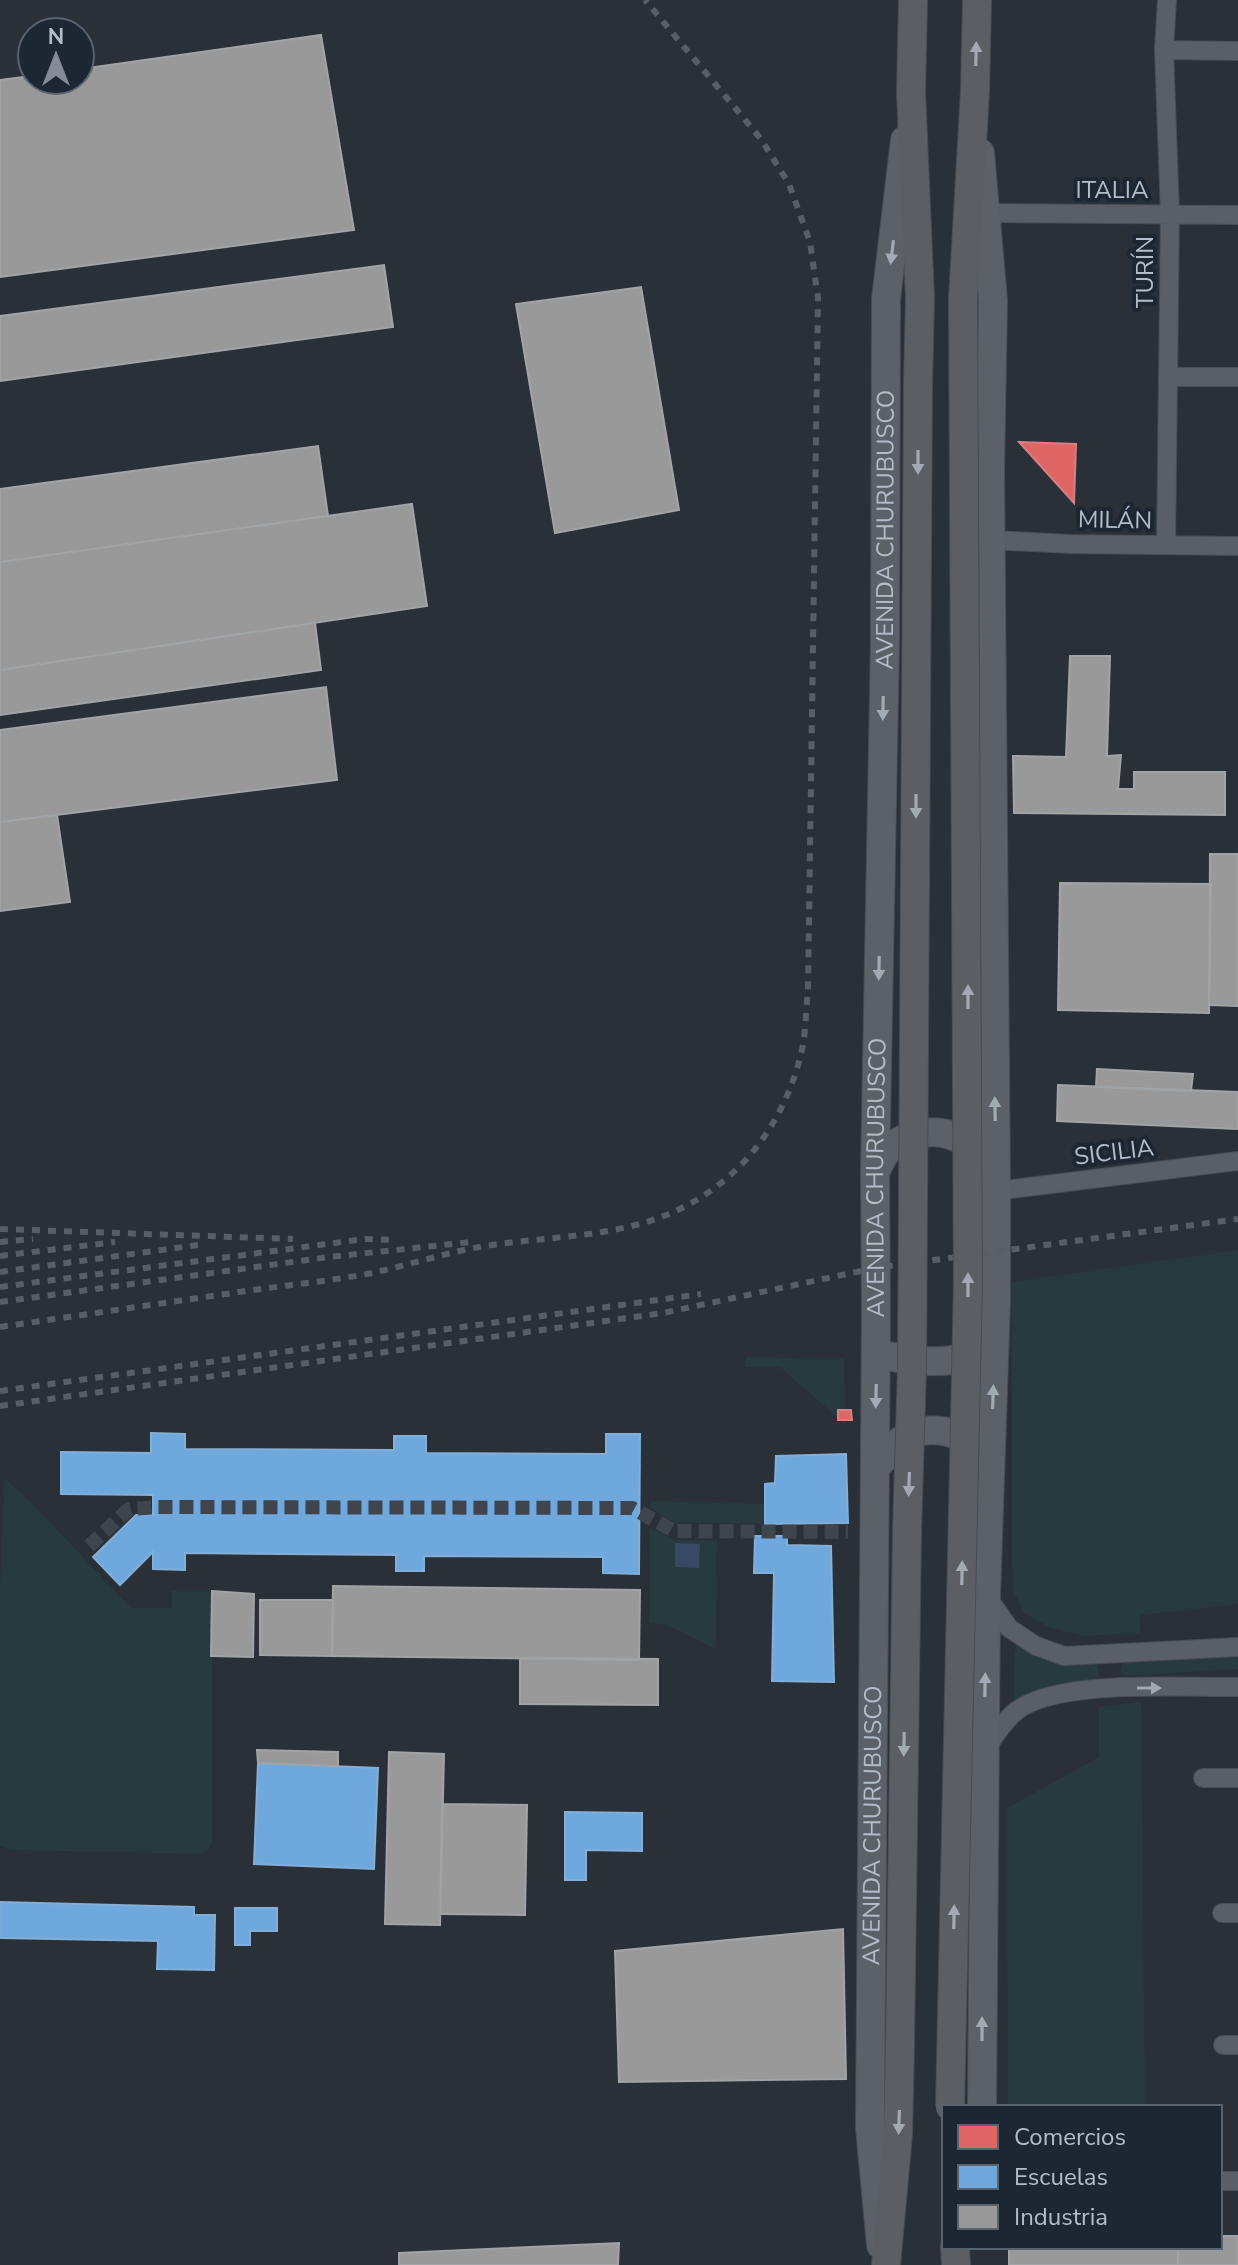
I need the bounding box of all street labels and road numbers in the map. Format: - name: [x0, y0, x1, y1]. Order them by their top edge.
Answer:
- street label: ITALIA: [1076, 174, 1149, 206]
- street label: TURÍN: [1129, 236, 1161, 308]
- street label: AVENIDA CHURUBUSCO: [868, 390, 902, 670]
- street label: MILÁN: [1077, 503, 1153, 537]
- street label: AVENIDA CHURUBUSCO: [859, 1037, 894, 1318]
- street label: SICILIA: [1072, 1131, 1156, 1173]
- street label: AVENIDA CHURUBUSCO: [855, 1685, 889, 1966]

